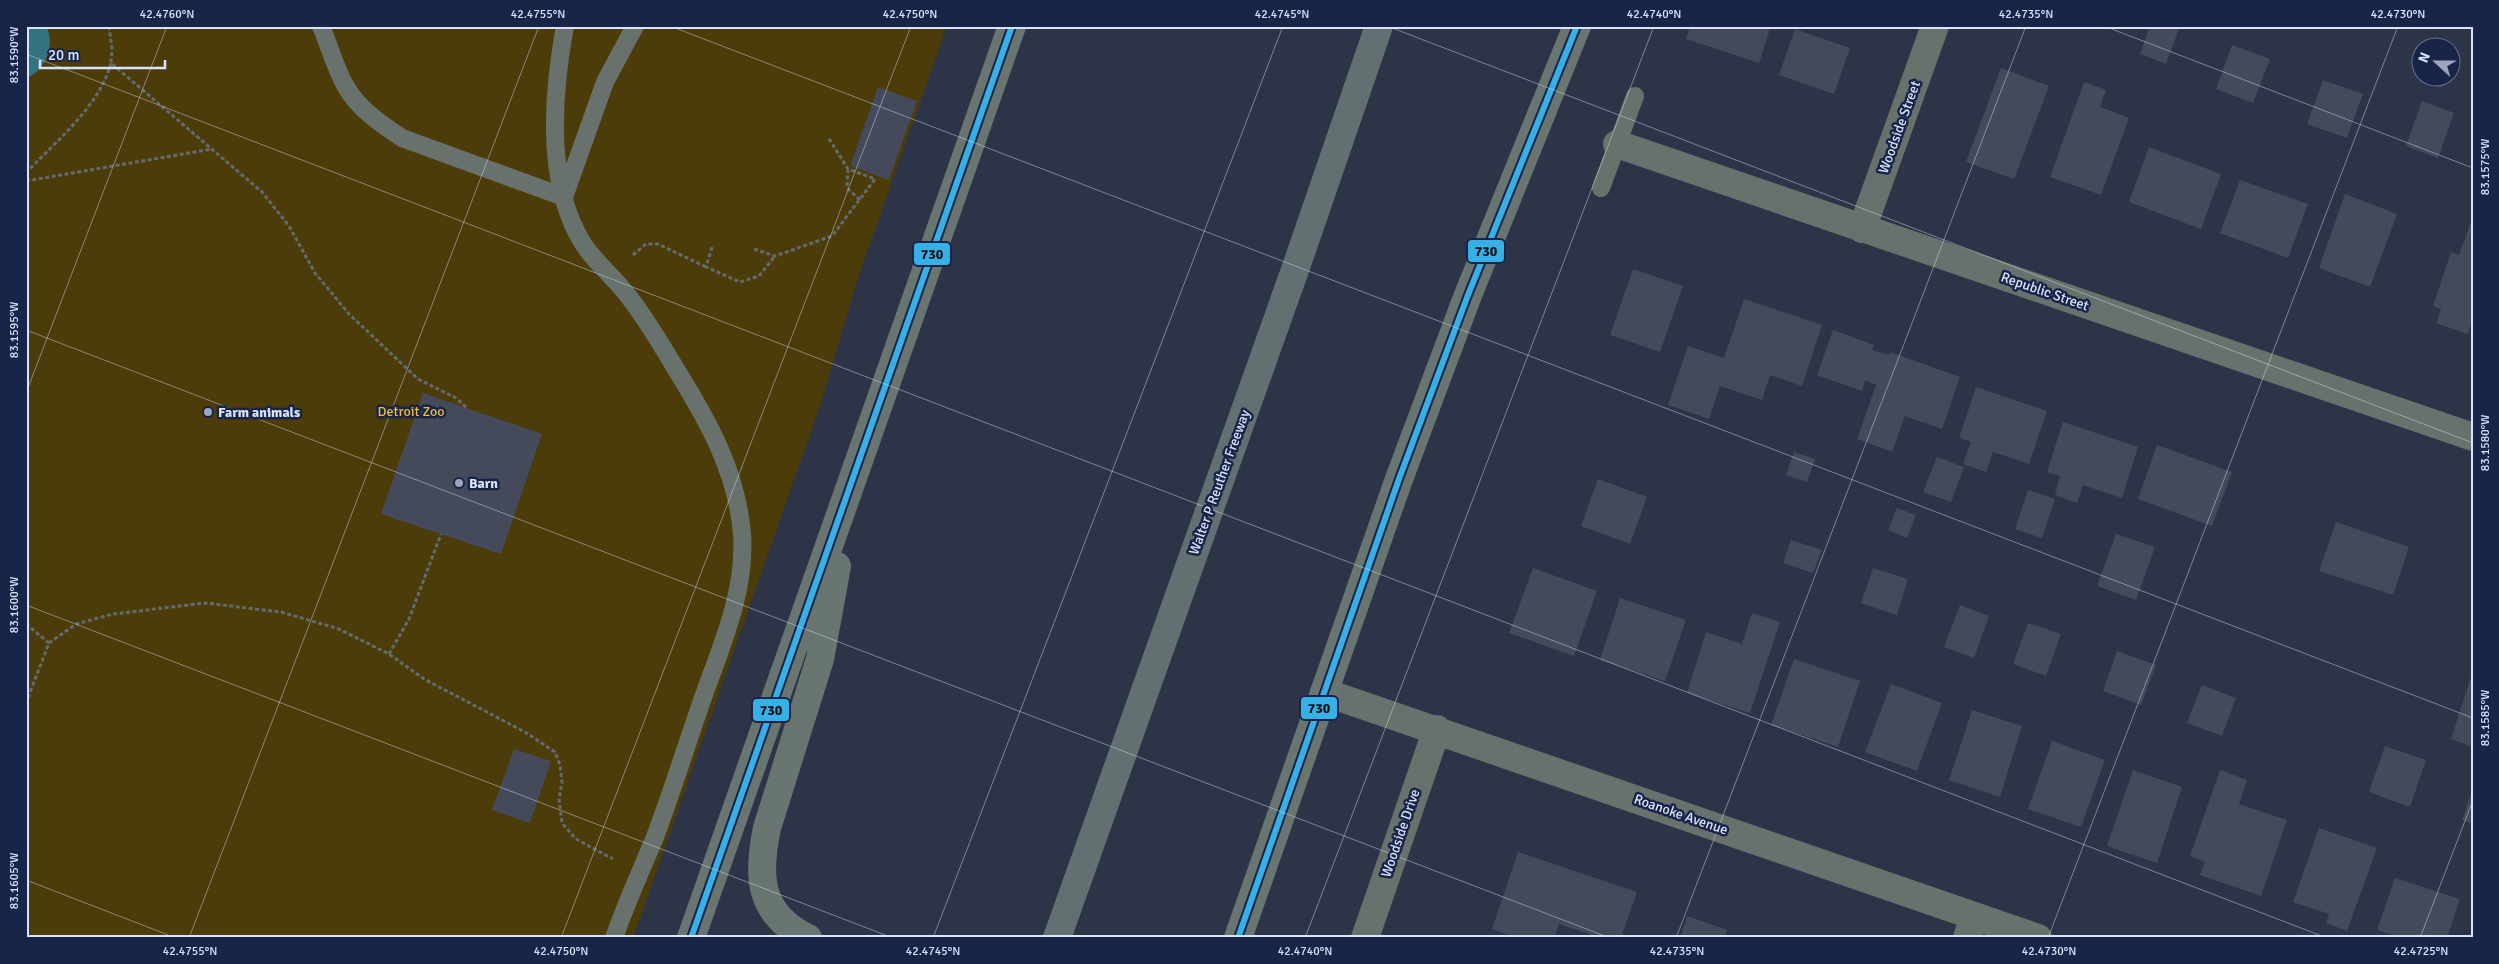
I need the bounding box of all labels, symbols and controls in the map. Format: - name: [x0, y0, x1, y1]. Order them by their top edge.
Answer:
- text: 42.4760°N: [140, 7, 194, 22]
- text: 42.4755°N: [511, 7, 565, 22]
- text: 42.4750°N: [883, 7, 937, 22]
- text: 42.4745°N: [1255, 7, 1309, 22]
- text: 42.4740°N: [1627, 7, 1681, 22]
- text: 42.4735°N: [1999, 7, 2053, 22]
- text: 42.4730°N: [2371, 7, 2425, 22]
- text: 83.1590°W: [7, 27, 22, 83]
- scale bar: [40, 38, 165, 70]
- north arrow: [2412, 38, 2462, 88]
- text: 20 m: [48, 46, 79, 64]
- text: N: [2415, 50, 2434, 65]
- street label: Woodside Street: [1875, 78, 1924, 176]
- text: 83.1575°W: [2478, 139, 2493, 195]
- line badge: 730: [1467, 239, 1505, 263]
- line badge: 730: [913, 242, 951, 266]
- text: 730: [1475, 243, 1498, 260]
- text: 730: [921, 246, 944, 263]
- street label: Republic Street: [1999, 269, 2091, 314]
- text: 83.1595°W: [7, 302, 22, 358]
- park label: Detroit Zoo: [378, 403, 444, 420]
- place label: Farm animals: [218, 404, 300, 421]
- marker: Farm animals: [202, 406, 214, 418]
- street label: Walter P Reuther Freeway: [1185, 407, 1254, 557]
- text: 83.1580°W: [2478, 415, 2493, 471]
- place label: Barn: [469, 475, 498, 492]
- marker: Barn: [453, 477, 465, 489]
- text: 83.1600°W: [7, 577, 22, 633]
- text: 83.1585°W: [2478, 690, 2493, 746]
- line badge: 730: [1300, 696, 1338, 720]
- line badge: 730: [752, 698, 790, 722]
- text: 730: [1308, 700, 1331, 717]
- text: 730: [760, 702, 783, 719]
- street label: Woodside Drive: [1377, 787, 1424, 879]
- street label: Roanoke Avenue: [1632, 790, 1730, 838]
- text: 83.1605°W: [7, 853, 22, 909]
- text: 42.4755°N: [163, 944, 217, 959]
- text: 42.4750°N: [534, 944, 588, 959]
- text: 42.4745°N: [906, 944, 960, 959]
- text: 42.4740°N: [1278, 944, 1332, 959]
- text: 42.4735°N: [1650, 944, 1704, 959]
- text: 42.4730°N: [2022, 944, 2076, 959]
- text: 42.4725°N: [2394, 944, 2448, 959]

